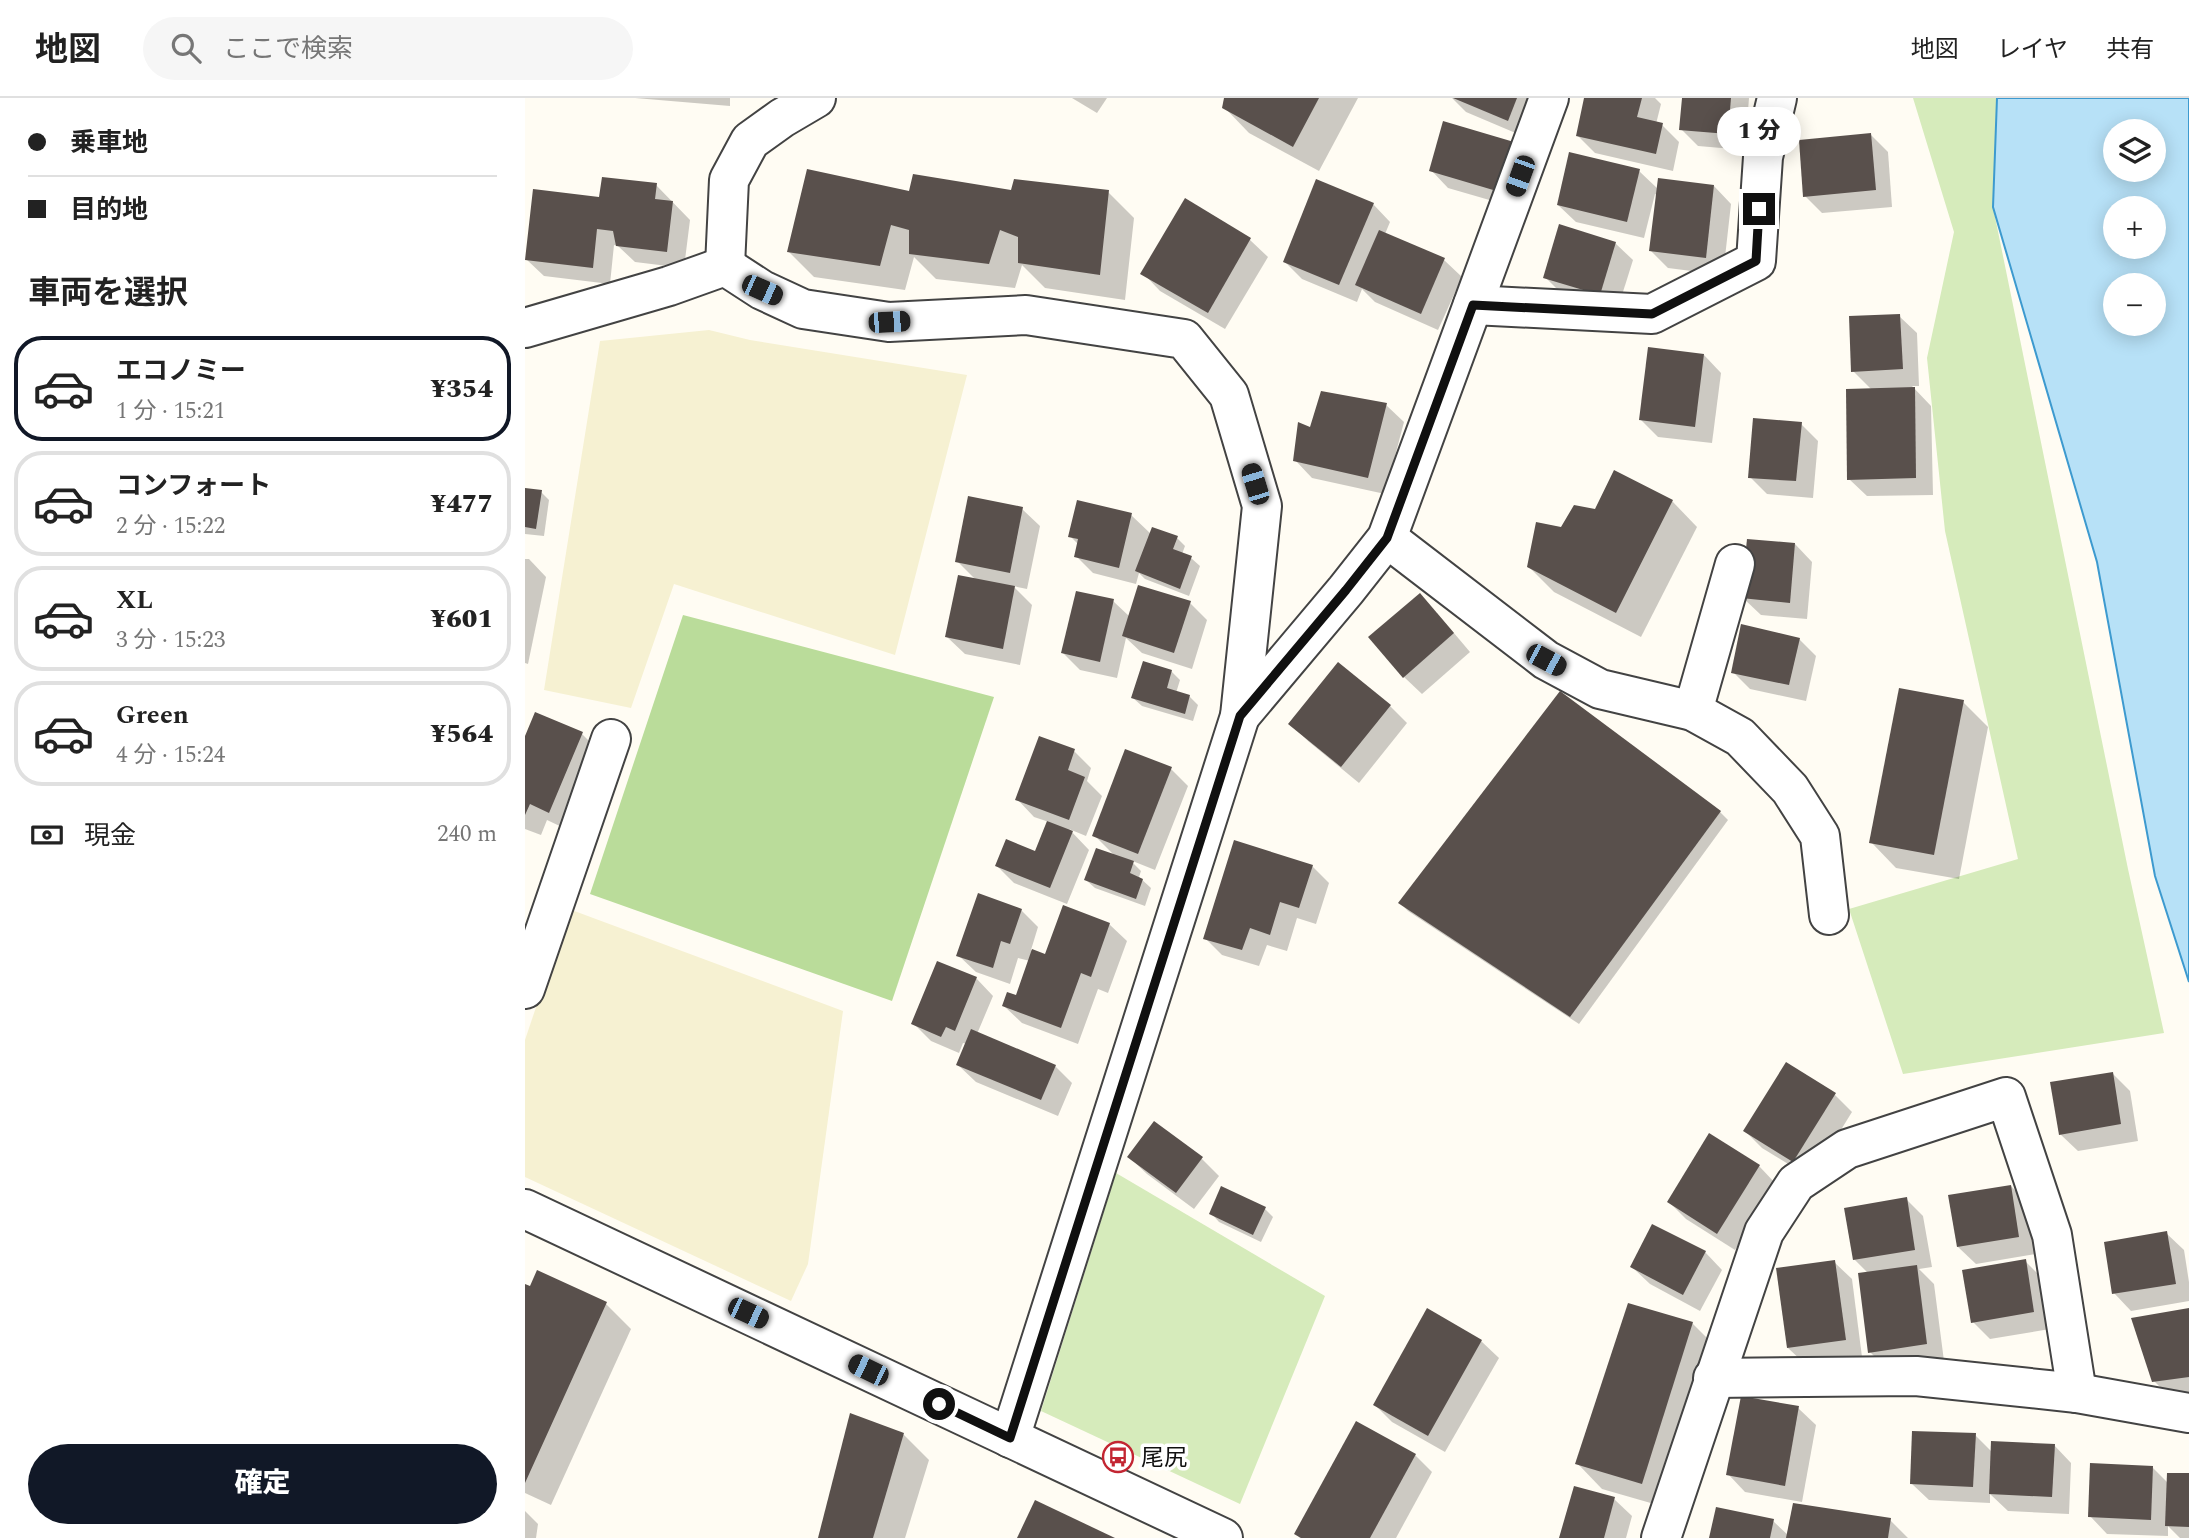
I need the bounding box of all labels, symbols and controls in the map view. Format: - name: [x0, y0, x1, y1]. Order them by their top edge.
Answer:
- search box: [143, 17, 633, 80]
- text: 地図: [35, 25, 101, 75]
- icon: search: [167, 29, 205, 67]
- text: ここで検索: [223, 29, 353, 69]
- text: 地図: [1911, 32, 1959, 68]
- text: レイヤ: [1997, 32, 2068, 68]
- text: 共有: [2106, 32, 2154, 68]
- callout: 1 分: [1717, 108, 1801, 156]
- text: 1 分: [1738, 114, 1780, 149]
- map controls: [2103, 119, 2166, 336]
- button: layers: [2103, 119, 2166, 182]
- text: 乗車地: [70, 123, 148, 163]
- car: [1503, 153, 1538, 199]
- text: 目的地: [70, 190, 148, 230]
- route end: [1743, 193, 1775, 225]
- button: +: [2103, 196, 2166, 259]
- text: 車両を選択: [28, 269, 188, 318]
- car: [739, 272, 786, 308]
- button: −: [2103, 273, 2166, 336]
- car: [868, 310, 911, 334]
- text: エコノミー: [116, 351, 246, 391]
- icon: car: [32, 357, 95, 420]
- text: ¥354: [431, 369, 493, 409]
- text: 1 分 · 15:21: [116, 394, 225, 429]
- car: [1239, 461, 1272, 507]
- text: コンフォート: [116, 466, 271, 506]
- icon: car: [32, 472, 95, 535]
- text: ¥477: [431, 484, 493, 524]
- text: 2 分 · 15:22: [116, 509, 225, 544]
- text: XL: [116, 580, 153, 620]
- icon: car: [32, 587, 95, 650]
- text: ¥601: [431, 599, 493, 639]
- text: 3 分 · 15:23: [116, 623, 225, 658]
- car: [1523, 641, 1570, 679]
- text: Green: [116, 695, 189, 735]
- icon: car: [32, 702, 95, 765]
- text: ¥564: [431, 714, 493, 754]
- text: 4 分 · 15:24: [116, 738, 225, 773]
- icon: cash: [28, 816, 66, 854]
- text: 現金: [84, 816, 136, 856]
- text: 240 m: [437, 817, 497, 852]
- car: [725, 1295, 772, 1331]
- car: [845, 1351, 892, 1389]
- route start: [923, 1388, 955, 1420]
- bus stop icon: 尾尻: [1101, 1440, 1135, 1474]
- place label: 尾尻: [1141, 1441, 1187, 1476]
- button: 確定: [28, 1444, 497, 1524]

